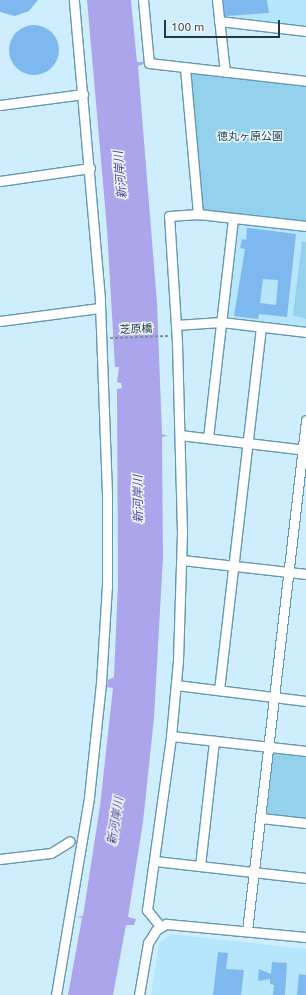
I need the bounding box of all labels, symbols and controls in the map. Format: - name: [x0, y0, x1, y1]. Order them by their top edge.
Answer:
- scale bar: [166, 12, 282, 38]
- text: 100 m: [171, 20, 204, 33]
- park label: 徳丸ヶ原公園: [217, 129, 283, 143]
- water label: 新河岸川: [111, 150, 129, 200]
- street label: 芝原橋: [119, 322, 153, 336]
- water label: 新河岸川: [130, 475, 146, 523]
- water label: 新河岸川: [104, 796, 126, 846]

